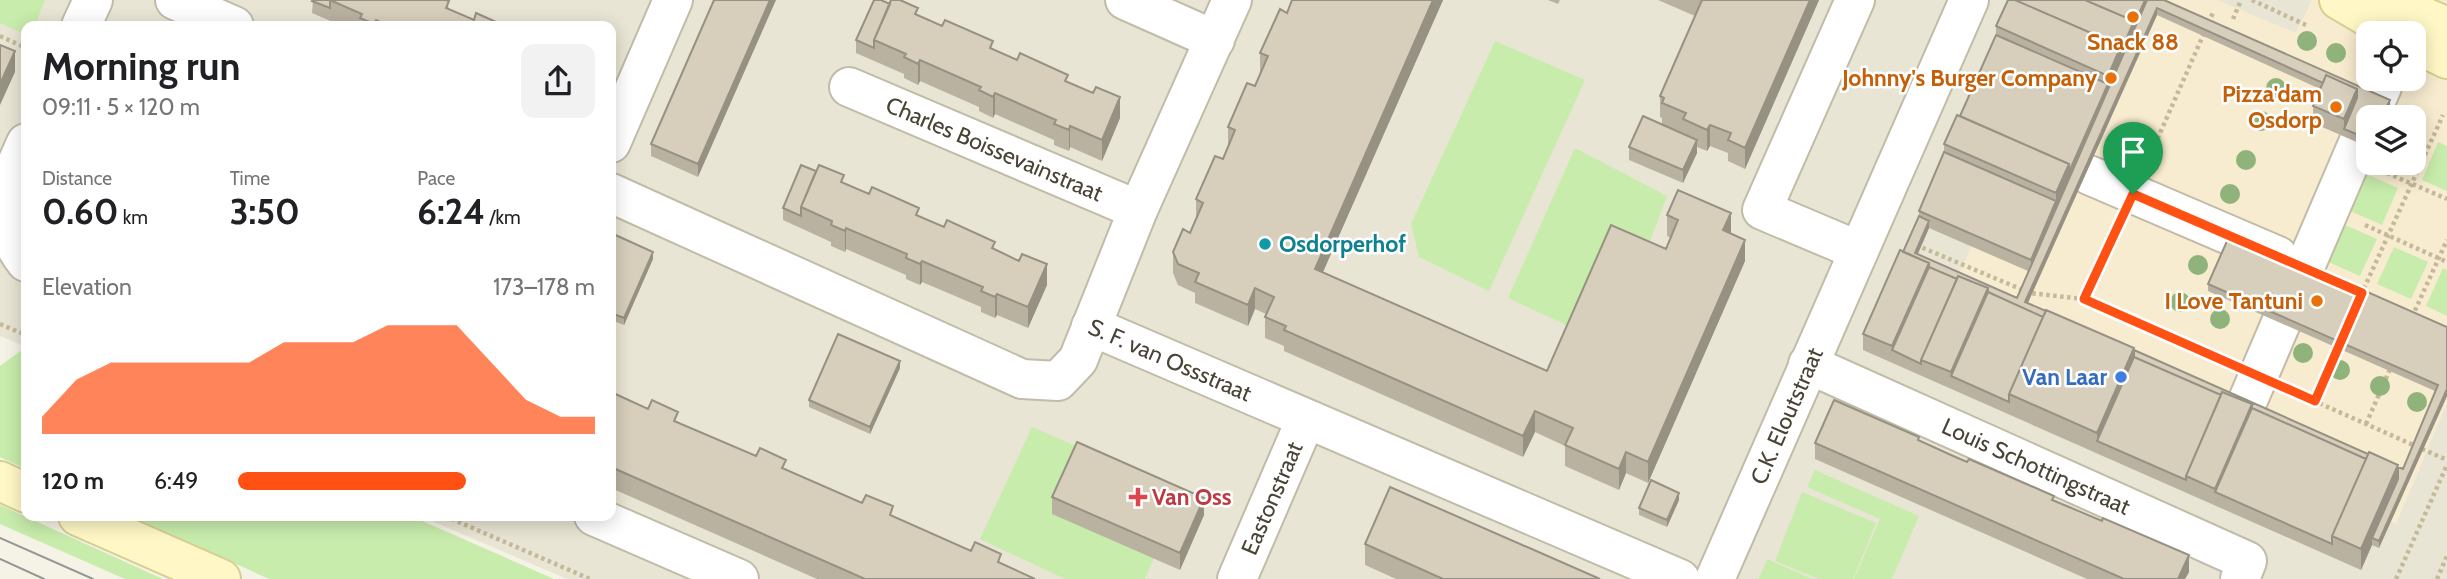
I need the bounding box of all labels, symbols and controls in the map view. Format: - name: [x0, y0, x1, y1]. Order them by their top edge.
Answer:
- marker: Snack 88: [2125, 9, 2141, 25]
- map controls: [2356, 21, 2426, 175]
- button: locate: [2356, 21, 2426, 91]
- place label: Snack 88: [2087, 28, 2179, 56]
- text: Morning run: [42, 43, 241, 90]
- button: share: [521, 44, 595, 118]
- place label: Johnny's Burger Company: [1841, 64, 2098, 92]
- marker: Johnny's Burger Company: [2103, 70, 2119, 86]
- place label: Pizza'dam Osdorp: [2222, 80, 2322, 134]
- street label: Charles Boissevainstraat: [882, 90, 1107, 207]
- text: 09:11 · 5 × 120 m: [42, 93, 200, 121]
- marker: Pizza'dam Osdorp: [2328, 99, 2344, 115]
- button: layers: [2356, 105, 2426, 175]
- pin: [2103, 122, 2163, 194]
- icon: arrive: [2114, 133, 2152, 171]
- text: Distance: [42, 167, 112, 190]
- text: Time: [230, 167, 270, 190]
- text: Pace: [417, 167, 455, 190]
- text: 0.60: [42, 190, 118, 233]
- text: 3:50: [230, 190, 300, 233]
- text: 6:24: [417, 190, 485, 233]
- text: km: [118, 206, 148, 229]
- text: /km: [485, 206, 521, 229]
- place label: Osdorperhof: [1279, 230, 1406, 258]
- marker: Osdorperhof: [1257, 236, 1273, 252]
- text: Elevation: [42, 273, 132, 301]
- text: 173–178 m: [493, 273, 595, 301]
- place label: I Love Tantuni: [2164, 287, 2303, 315]
- marker: I Love Tantuni: [2309, 293, 2325, 309]
- street label: S. F. van Ossstraat: [1084, 313, 1256, 407]
- street label: C.K. Eloutstraat: [1744, 343, 1829, 489]
- place label: Van Laar: [2022, 363, 2107, 391]
- marker: Van Laar: [2113, 369, 2129, 385]
- street label: Louis Schottingstraat: [1938, 412, 2135, 521]
- street label: Eastonstraat: [1235, 437, 1309, 559]
- text: 120 m: [42, 467, 104, 495]
- text: 6:49: [154, 467, 198, 495]
- place label: Van Oss: [1152, 483, 1232, 511]
- marker: Van Oss: [1130, 489, 1146, 505]

